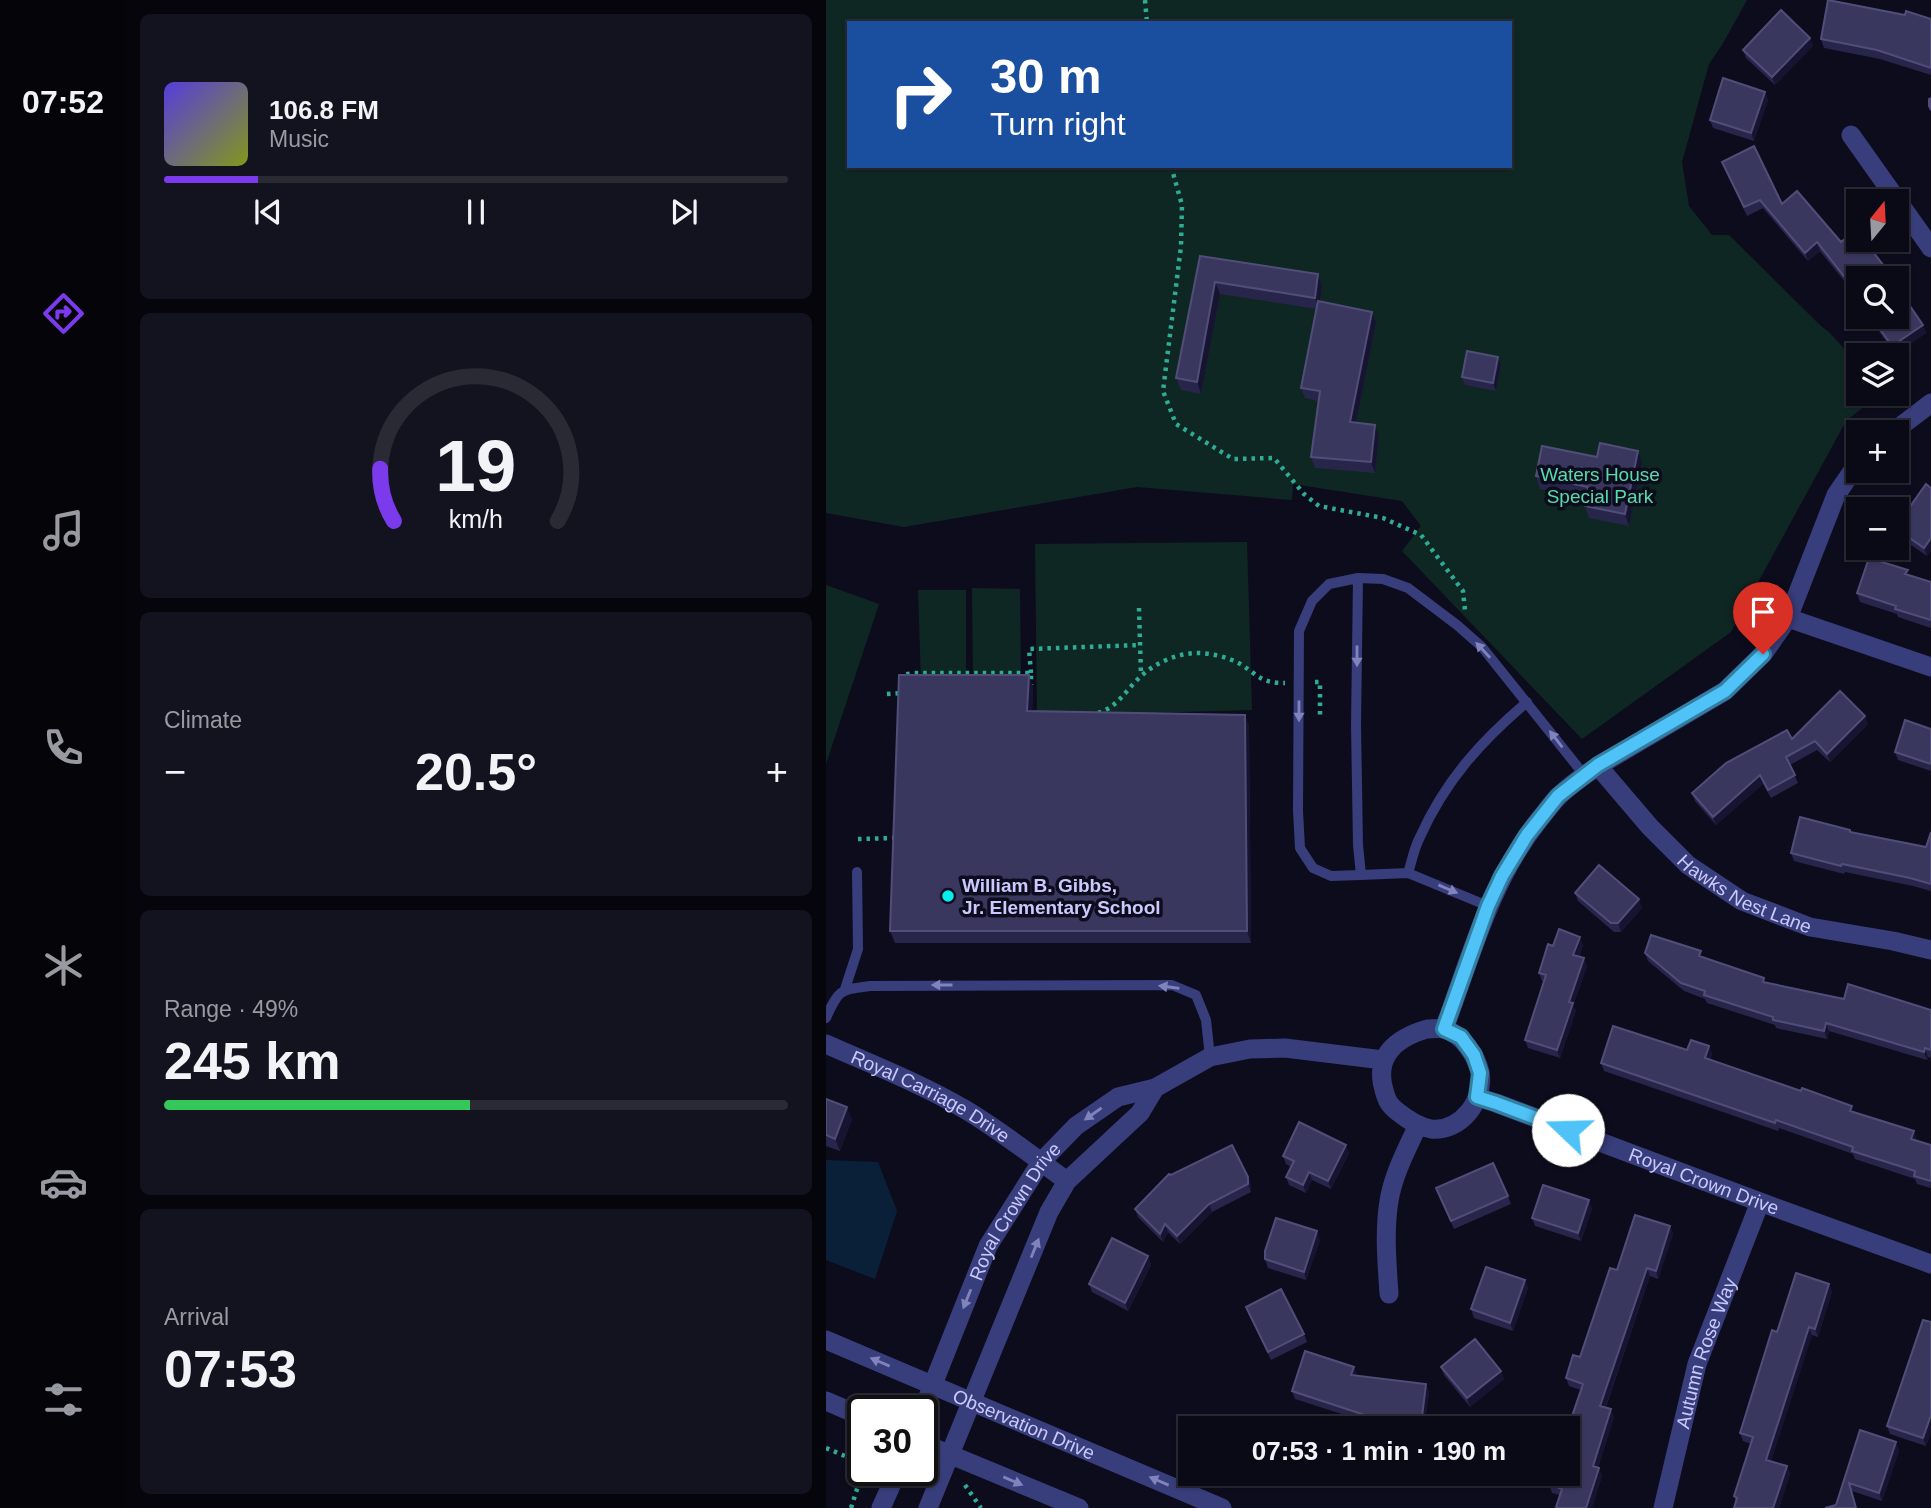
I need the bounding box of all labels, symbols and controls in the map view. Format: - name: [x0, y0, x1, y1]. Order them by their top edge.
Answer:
- icon: right: [875, 49, 966, 140]
- text: 30 m: [990, 49, 1102, 103]
- text: 07:52: [22, 84, 104, 120]
- text: 106.8 FM: [269, 95, 379, 125]
- text: Turn right: [990, 106, 1126, 142]
- text: Music: [269, 126, 329, 152]
- north arrow: [1846, 189, 1909, 252]
- map controls: [1846, 189, 1909, 560]
- icon: previous: [249, 193, 287, 231]
- icon: pause: [457, 193, 495, 231]
- icon: next: [665, 193, 703, 231]
- button: search: [1846, 266, 1909, 329]
- icon: directions: [39, 289, 88, 338]
- button: layers: [1846, 343, 1909, 406]
- button: +: [1846, 420, 1909, 483]
- text: 19: [436, 426, 516, 507]
- park label: Waters House Special Park: [1540, 464, 1660, 507]
- button: −: [1846, 497, 1909, 560]
- text: km/h: [449, 505, 503, 533]
- icon: music: [39, 506, 88, 555]
- pin: [1733, 582, 1793, 654]
- icon: arrive: [1744, 593, 1782, 631]
- one-way arrow: [1476, 642, 1492, 659]
- one-way arrow: [1351, 645, 1363, 667]
- one-way arrow: [1293, 701, 1305, 723]
- text: Climate: [164, 707, 242, 733]
- icon: phone: [39, 723, 88, 772]
- one-way arrow: [1549, 730, 1564, 748]
- text: 20.5°: [415, 743, 537, 801]
- text: −: [164, 751, 186, 793]
- text: +: [766, 751, 788, 793]
- street label: Hawks Nest Lane: [1673, 851, 1814, 938]
- place label: William B. Gibbs, Jr. Elementary School: [962, 875, 1161, 918]
- one-way arrow: [1438, 883, 1458, 895]
- marker: William B. Gibbs, Jr. Elementary School: [940, 888, 956, 904]
- icon: climate: [39, 941, 88, 990]
- one-way arrow: [930, 979, 952, 991]
- one-way arrow: [1158, 981, 1180, 992]
- text: Range · 49%: [164, 996, 298, 1022]
- text: 245 km: [164, 1032, 340, 1090]
- street label: Royal Carriage Drive: [848, 1046, 1014, 1147]
- position arrow: [1531, 1093, 1605, 1167]
- one-way arrow: [1084, 1107, 1102, 1121]
- street label: Royal Crown Drive: [965, 1138, 1065, 1283]
- street label: Royal Crown Drive: [1626, 1144, 1782, 1219]
- icon: car: [39, 1158, 88, 1207]
- one-way arrow: [1030, 1238, 1041, 1259]
- street label: Autumn Rose Way: [1672, 1274, 1741, 1431]
- one-way arrow: [961, 1289, 972, 1310]
- text: Arrival: [164, 1304, 229, 1330]
- text: 07:53: [164, 1340, 297, 1398]
- one-way arrow: [869, 1357, 890, 1368]
- icon: filters: [39, 1375, 88, 1424]
- street label: Observation Drive: [950, 1385, 1098, 1464]
- speed limit sign: 30: [847, 1395, 938, 1486]
- text: 07:53 · 1 min · 190 m: [1252, 1436, 1506, 1466]
- one-way arrow: [1003, 1475, 1024, 1486]
- one-way arrow: [1148, 1476, 1169, 1487]

